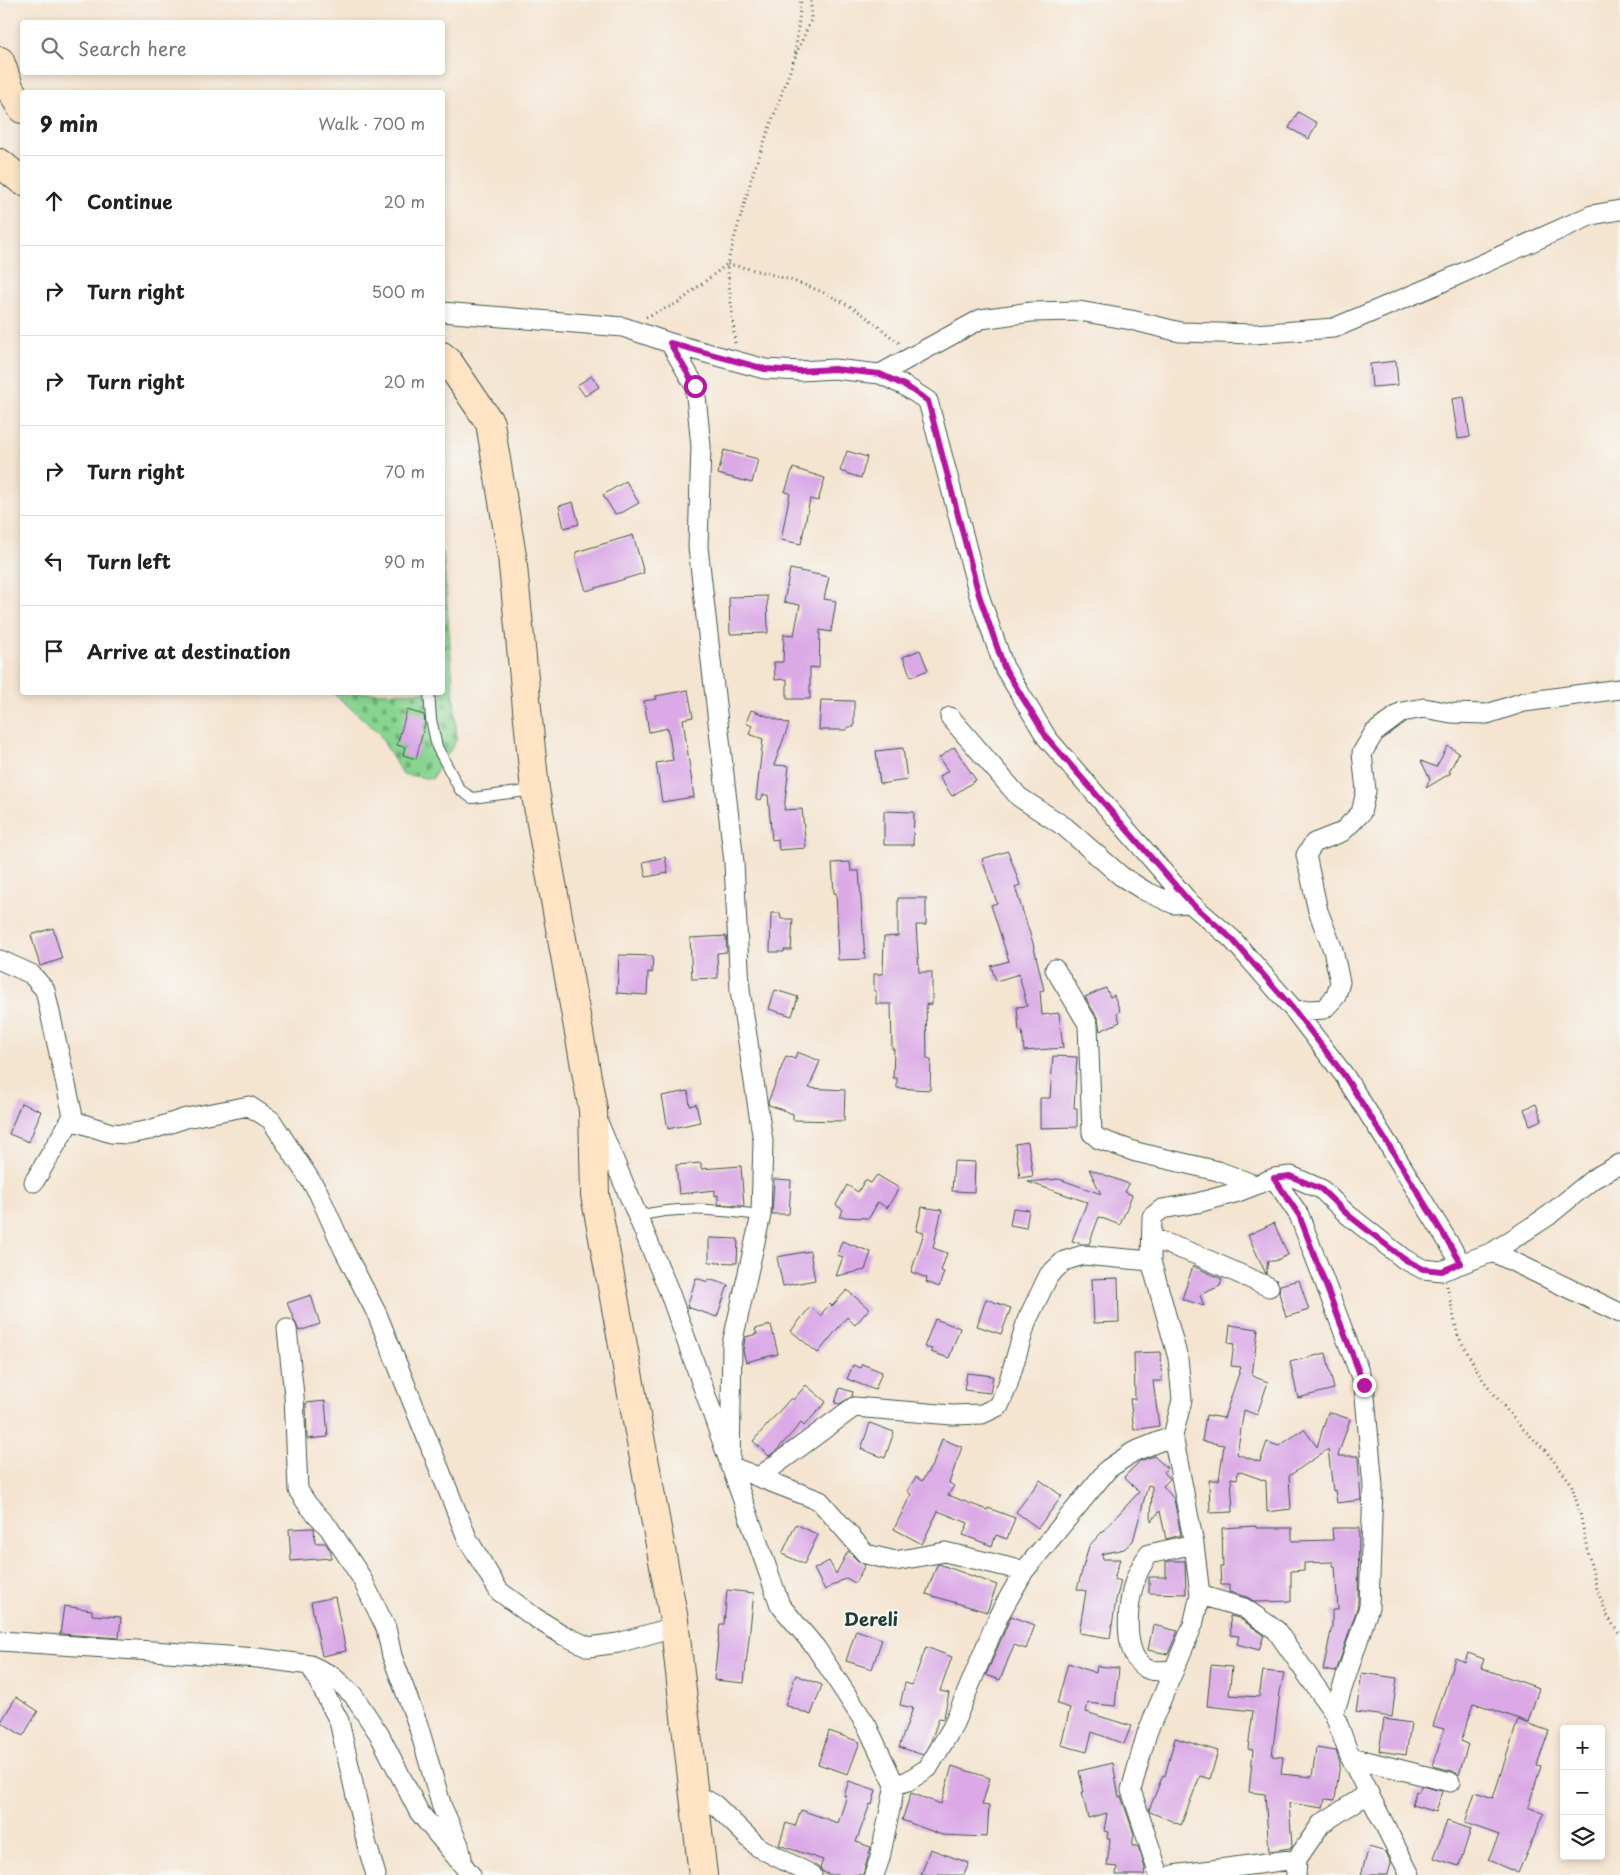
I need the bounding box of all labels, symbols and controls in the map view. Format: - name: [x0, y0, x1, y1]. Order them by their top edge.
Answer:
- search box: [20, 20, 445, 75]
- icon: search: [38, 34, 66, 62]
- text: Search here: [78, 34, 187, 62]
- text: 9 min: [40, 107, 98, 139]
- text: Walk · 700 m: [318, 111, 425, 135]
- icon: ahead: [40, 187, 68, 215]
- text: Continue: [87, 187, 173, 215]
- text: 20 m: [384, 189, 425, 213]
- icon: right: [40, 277, 68, 305]
- text: Turn right: [87, 277, 185, 305]
- text: 500 m: [372, 279, 425, 303]
- icon: right: [40, 367, 68, 395]
- text: Turn right: [87, 367, 185, 395]
- text: 20 m: [384, 369, 425, 393]
- route start: [684, 375, 707, 398]
- icon: right: [40, 457, 68, 485]
- text: Turn right: [87, 457, 185, 485]
- text: 70 m: [385, 459, 425, 483]
- icon: left: [40, 547, 68, 575]
- text: Turn left: [87, 547, 171, 575]
- text: 90 m: [384, 549, 425, 573]
- icon: arrive: [40, 637, 68, 665]
- text: Arrive at destination: [87, 637, 291, 665]
- route end: [1353, 1374, 1376, 1397]
- district label: Dereli: [844, 1605, 898, 1632]
- map controls: [1560, 1725, 1605, 1860]
- button: +: [1560, 1725, 1605, 1770]
- button: −: [1560, 1770, 1605, 1815]
- button: layers: [1560, 1815, 1605, 1860]

